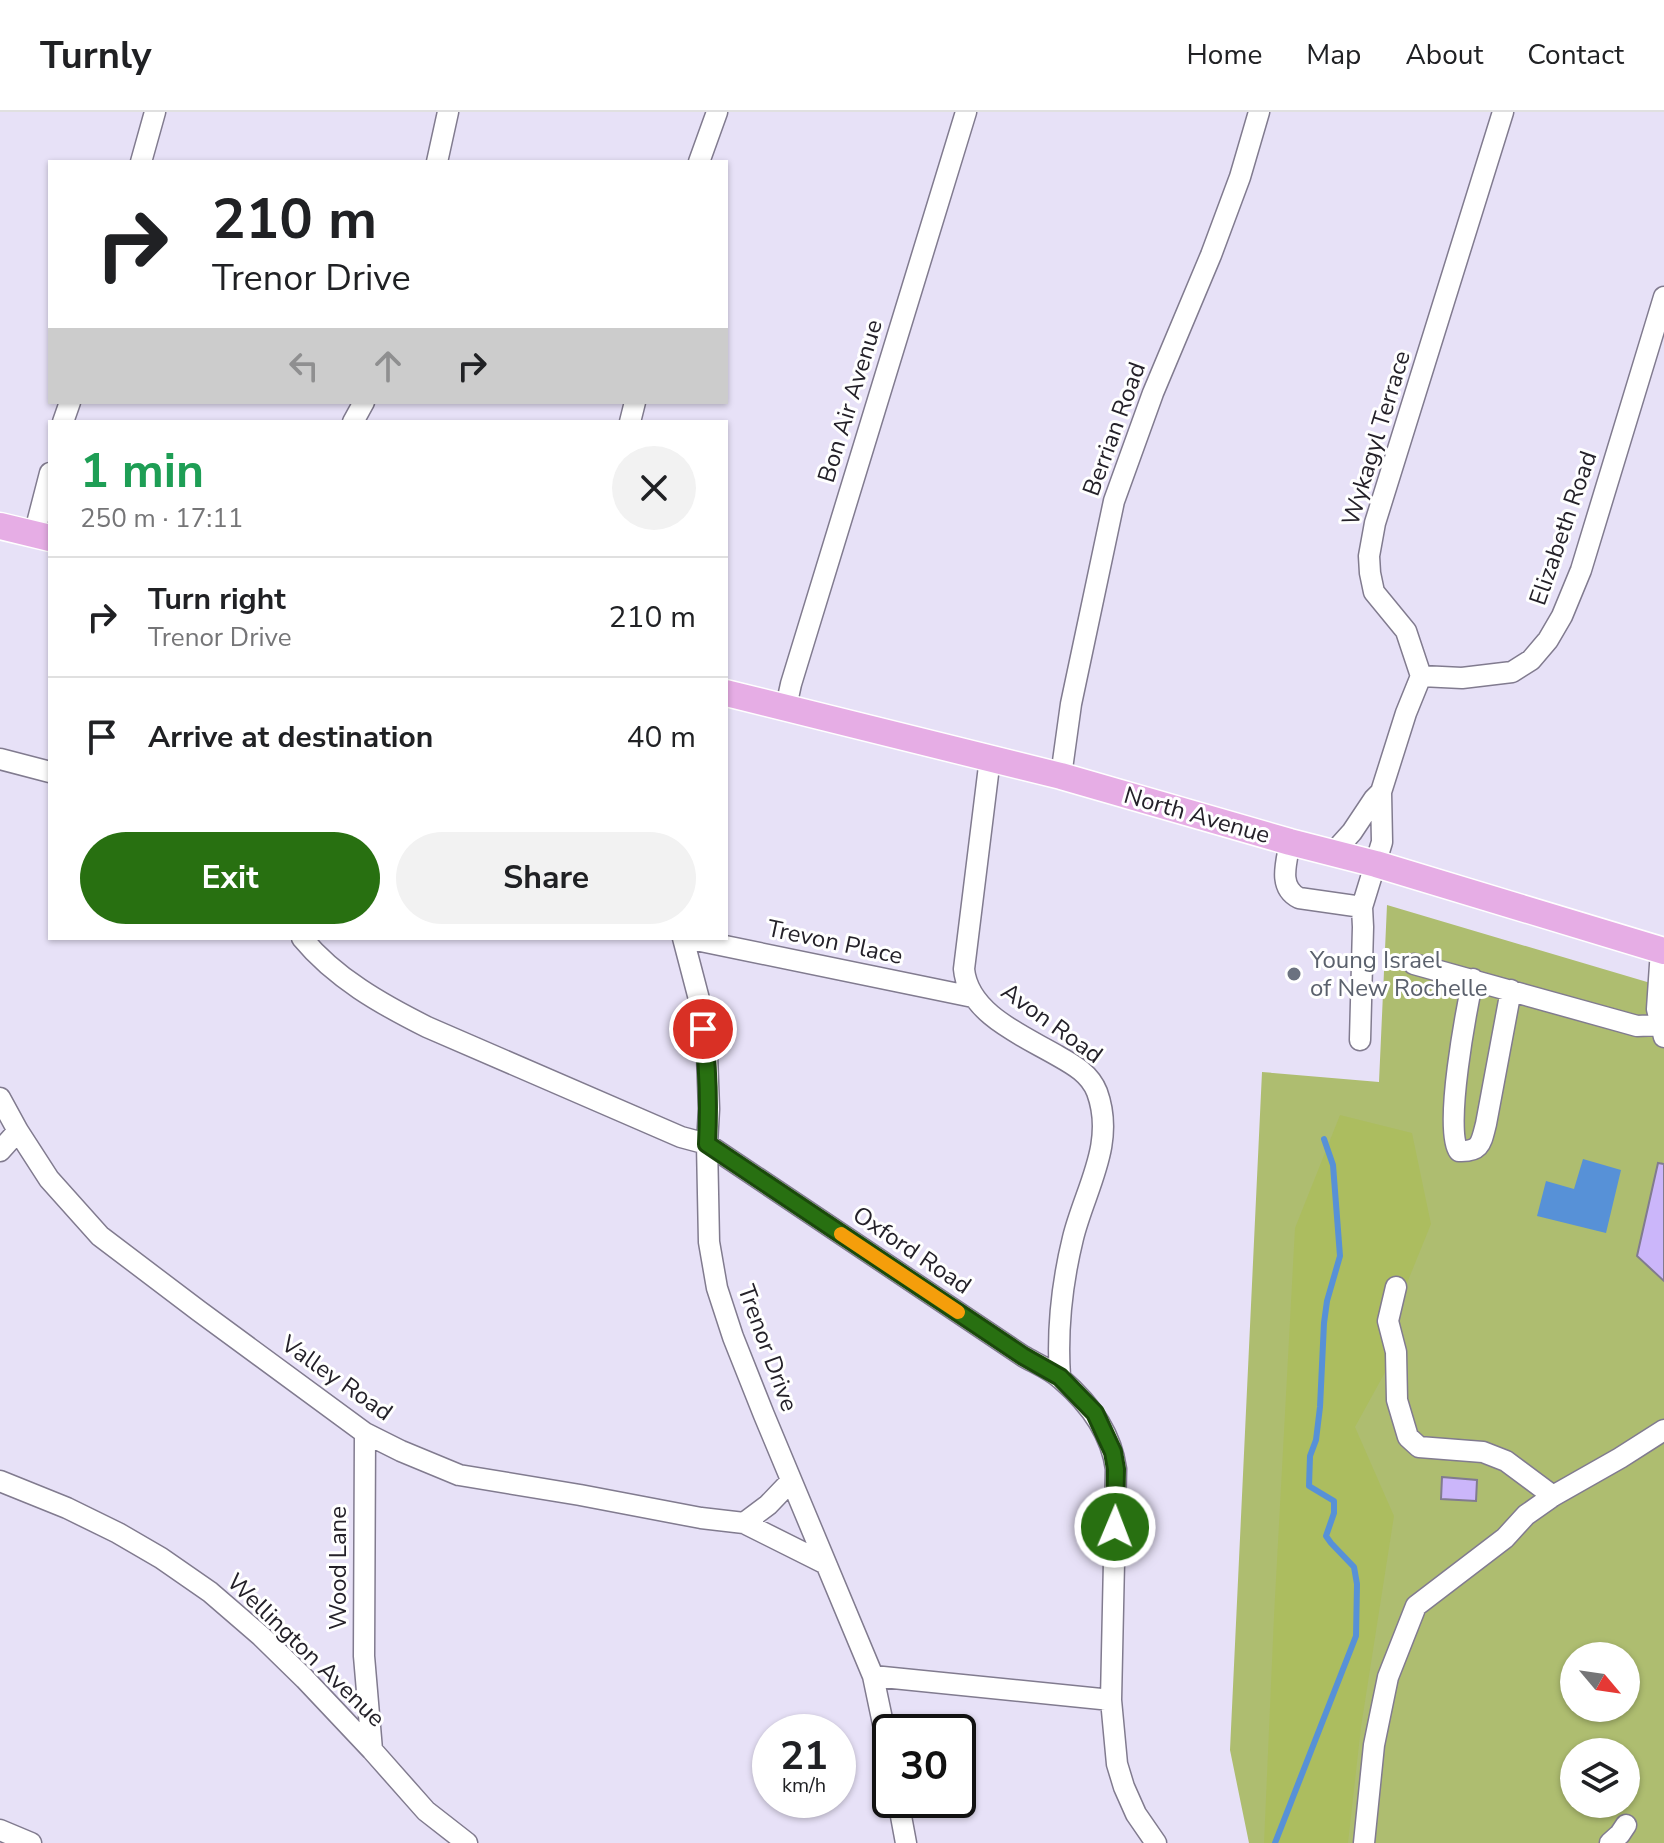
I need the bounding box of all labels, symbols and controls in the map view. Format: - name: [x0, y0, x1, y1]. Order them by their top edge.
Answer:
- text: Turnly: [40, 30, 152, 81]
- text: Home: [1187, 36, 1262, 74]
- text: Map: [1306, 36, 1361, 74]
- text: About: [1405, 36, 1483, 74]
- text: Contact: [1527, 36, 1624, 74]
- text: 210 m: [212, 181, 377, 258]
- icon: right: [80, 192, 184, 296]
- text: Trenor Drive: [212, 254, 411, 303]
- street label: Bon Air Avenue: [810, 316, 890, 486]
- icon: left: [282, 344, 326, 388]
- icon: ahead: [366, 344, 410, 388]
- icon: right: [450, 344, 494, 388]
- street label: Wykagyl Terrace: [1334, 347, 1418, 529]
- street label: Berrian Road: [1075, 358, 1153, 500]
- text: 1 min: [80, 438, 204, 504]
- button: close: [612, 446, 696, 530]
- street label: Elizabeth Road: [1522, 447, 1604, 609]
- text: 250 m · 17:11: [80, 501, 243, 536]
- text: Turn right: [148, 579, 286, 620]
- icon: right: [80, 595, 124, 639]
- text: 210 m: [609, 597, 696, 638]
- text: Trenor Drive: [148, 620, 292, 655]
- icon: arrive: [80, 715, 124, 759]
- text: Arrive at destination: [148, 717, 433, 758]
- text: 40 m: [627, 717, 696, 758]
- street label: North Avenue: [1120, 779, 1274, 851]
- button: Exit: [80, 832, 380, 924]
- button: Share: [396, 832, 696, 924]
- street label: Trevon Place: [764, 912, 906, 972]
- place label: Young Israel of New Rochelle: [1309, 944, 1488, 1004]
- marker: Young Israel of New Rochelle: [1285, 965, 1303, 983]
- street label: Avon Road: [995, 975, 1109, 1071]
- pin: [669, 995, 737, 1063]
- icon: arrive: [681, 1007, 725, 1051]
- street label: Oxford Road: [846, 1199, 978, 1301]
- street label: Trenor Drive: [730, 1280, 806, 1416]
- street label: Valley Road: [274, 1327, 399, 1428]
- position arrow: [1073, 1485, 1157, 1569]
- street label: Wood Lane: [322, 1506, 354, 1630]
- street label: Wellington Avenue: [220, 1566, 392, 1734]
- north arrow: [1560, 1642, 1640, 1722]
- map controls: [1560, 1642, 1640, 1818]
- speed limit sign: 30: [872, 1714, 976, 1818]
- text: 21: [780, 1729, 828, 1783]
- button: layers: [1560, 1738, 1640, 1818]
- text: km/h: [782, 1772, 826, 1799]

